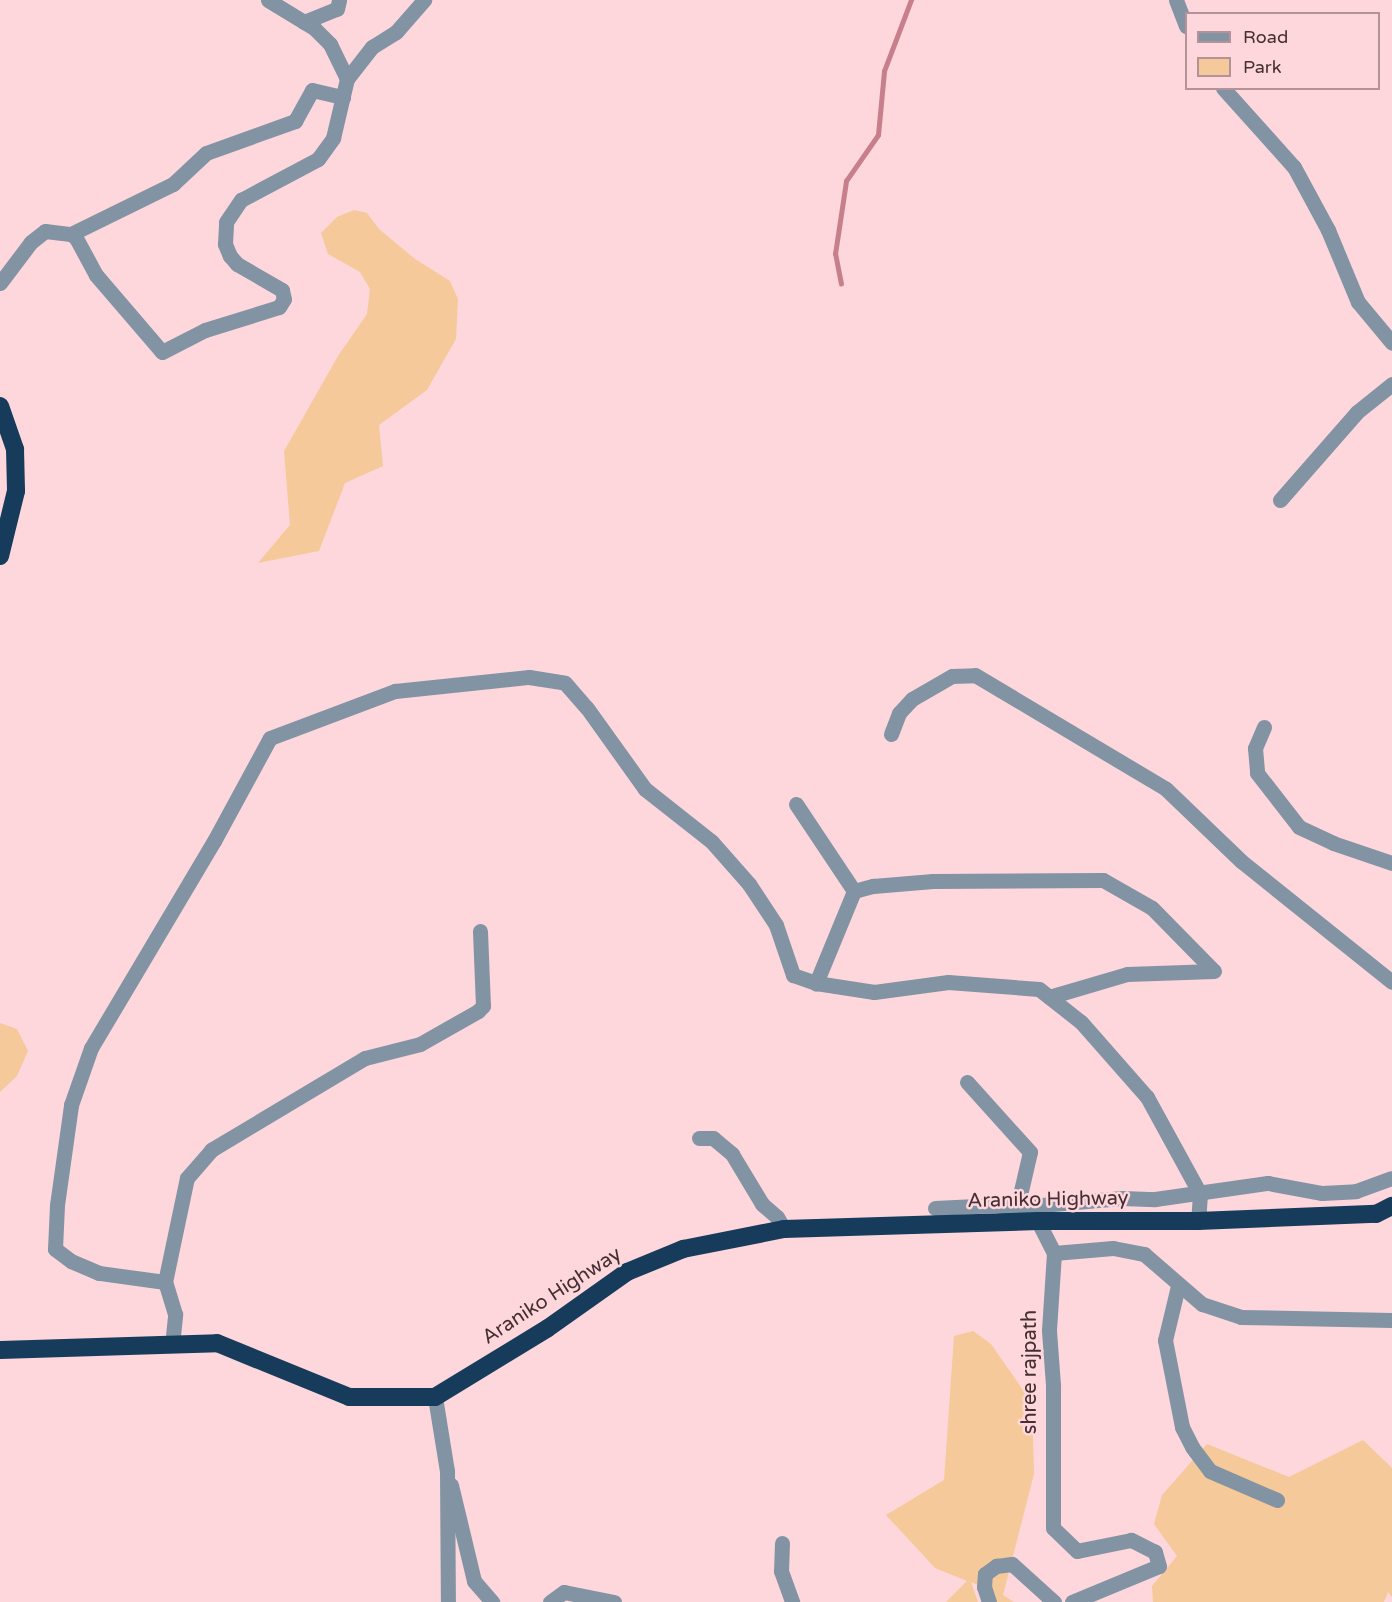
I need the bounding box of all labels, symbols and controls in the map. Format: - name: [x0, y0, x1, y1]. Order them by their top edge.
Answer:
- legend: [1185, 12, 1380, 90]
- text: Road: [1243, 26, 1288, 48]
- text: Park: [1243, 56, 1281, 78]
- street label: Araniko Highway: [967, 1187, 1129, 1213]
- street label: Araniko Highway: [478, 1242, 626, 1350]
- street label: shree rajpath: [1018, 1310, 1042, 1434]

